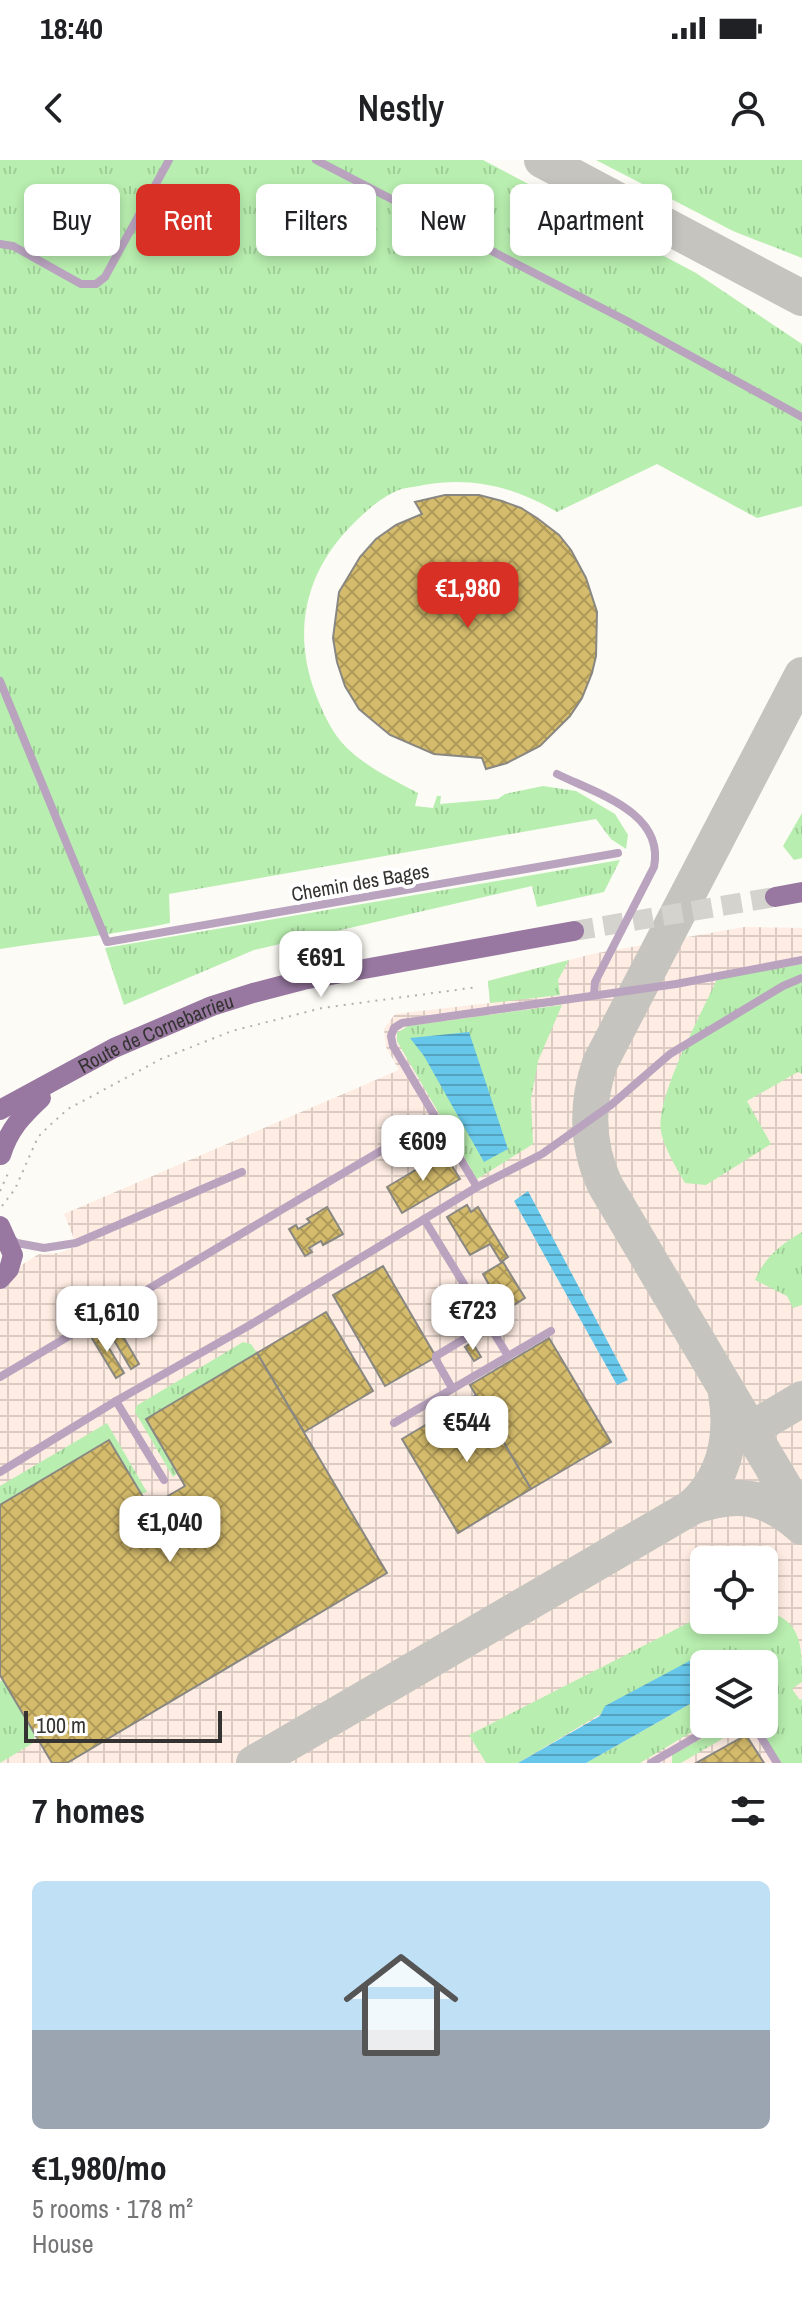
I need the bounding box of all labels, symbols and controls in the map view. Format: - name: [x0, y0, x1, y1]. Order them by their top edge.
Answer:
- text: 18:40: [40, 8, 103, 48]
- text: Nestly: [358, 84, 444, 132]
- icon: back: [32, 86, 76, 130]
- icon: person: [726, 86, 770, 130]
- chip: Buy: [24, 184, 120, 256]
- chip: Rent: [136, 184, 240, 256]
- chip: Filters: [256, 184, 376, 256]
- chip: New: [392, 184, 494, 256]
- chip: Apartment: [510, 184, 672, 256]
- pin: €1,980: [403, 562, 533, 630]
- text: €1,980: [435, 570, 501, 605]
- street label: Chemin des Bages: [289, 857, 431, 907]
- pin: €691: [274, 931, 368, 999]
- text: €691: [297, 939, 345, 974]
- street label: Route de Cornebarrieu: [73, 987, 237, 1079]
- pin: €609: [376, 1115, 470, 1183]
- text: €609: [399, 1123, 447, 1158]
- pin: €723: [426, 1284, 520, 1352]
- pin: €1,610: [42, 1286, 172, 1354]
- text: €723: [449, 1292, 497, 1327]
- text: €1,610: [74, 1294, 140, 1329]
- pin: €544: [420, 1396, 514, 1464]
- text: €544: [443, 1404, 491, 1439]
- pin: €1,040: [105, 1496, 235, 1564]
- text: €1,040: [137, 1504, 203, 1539]
- map controls: [690, 1546, 778, 1738]
- button: locate: [690, 1546, 778, 1634]
- button: layers: [690, 1650, 778, 1738]
- scale bar: [24, 1707, 222, 1743]
- text: 100 m: [36, 1710, 86, 1740]
- text: 7 homes: [32, 1788, 145, 1834]
- icon: filters: [726, 1789, 770, 1833]
- icon: home: [329, 1933, 473, 2077]
- text: €1,980/mo: [32, 2145, 167, 2191]
- text: 5 rooms · 178 m²: [32, 2191, 193, 2226]
- text: House: [32, 2226, 94, 2261]

